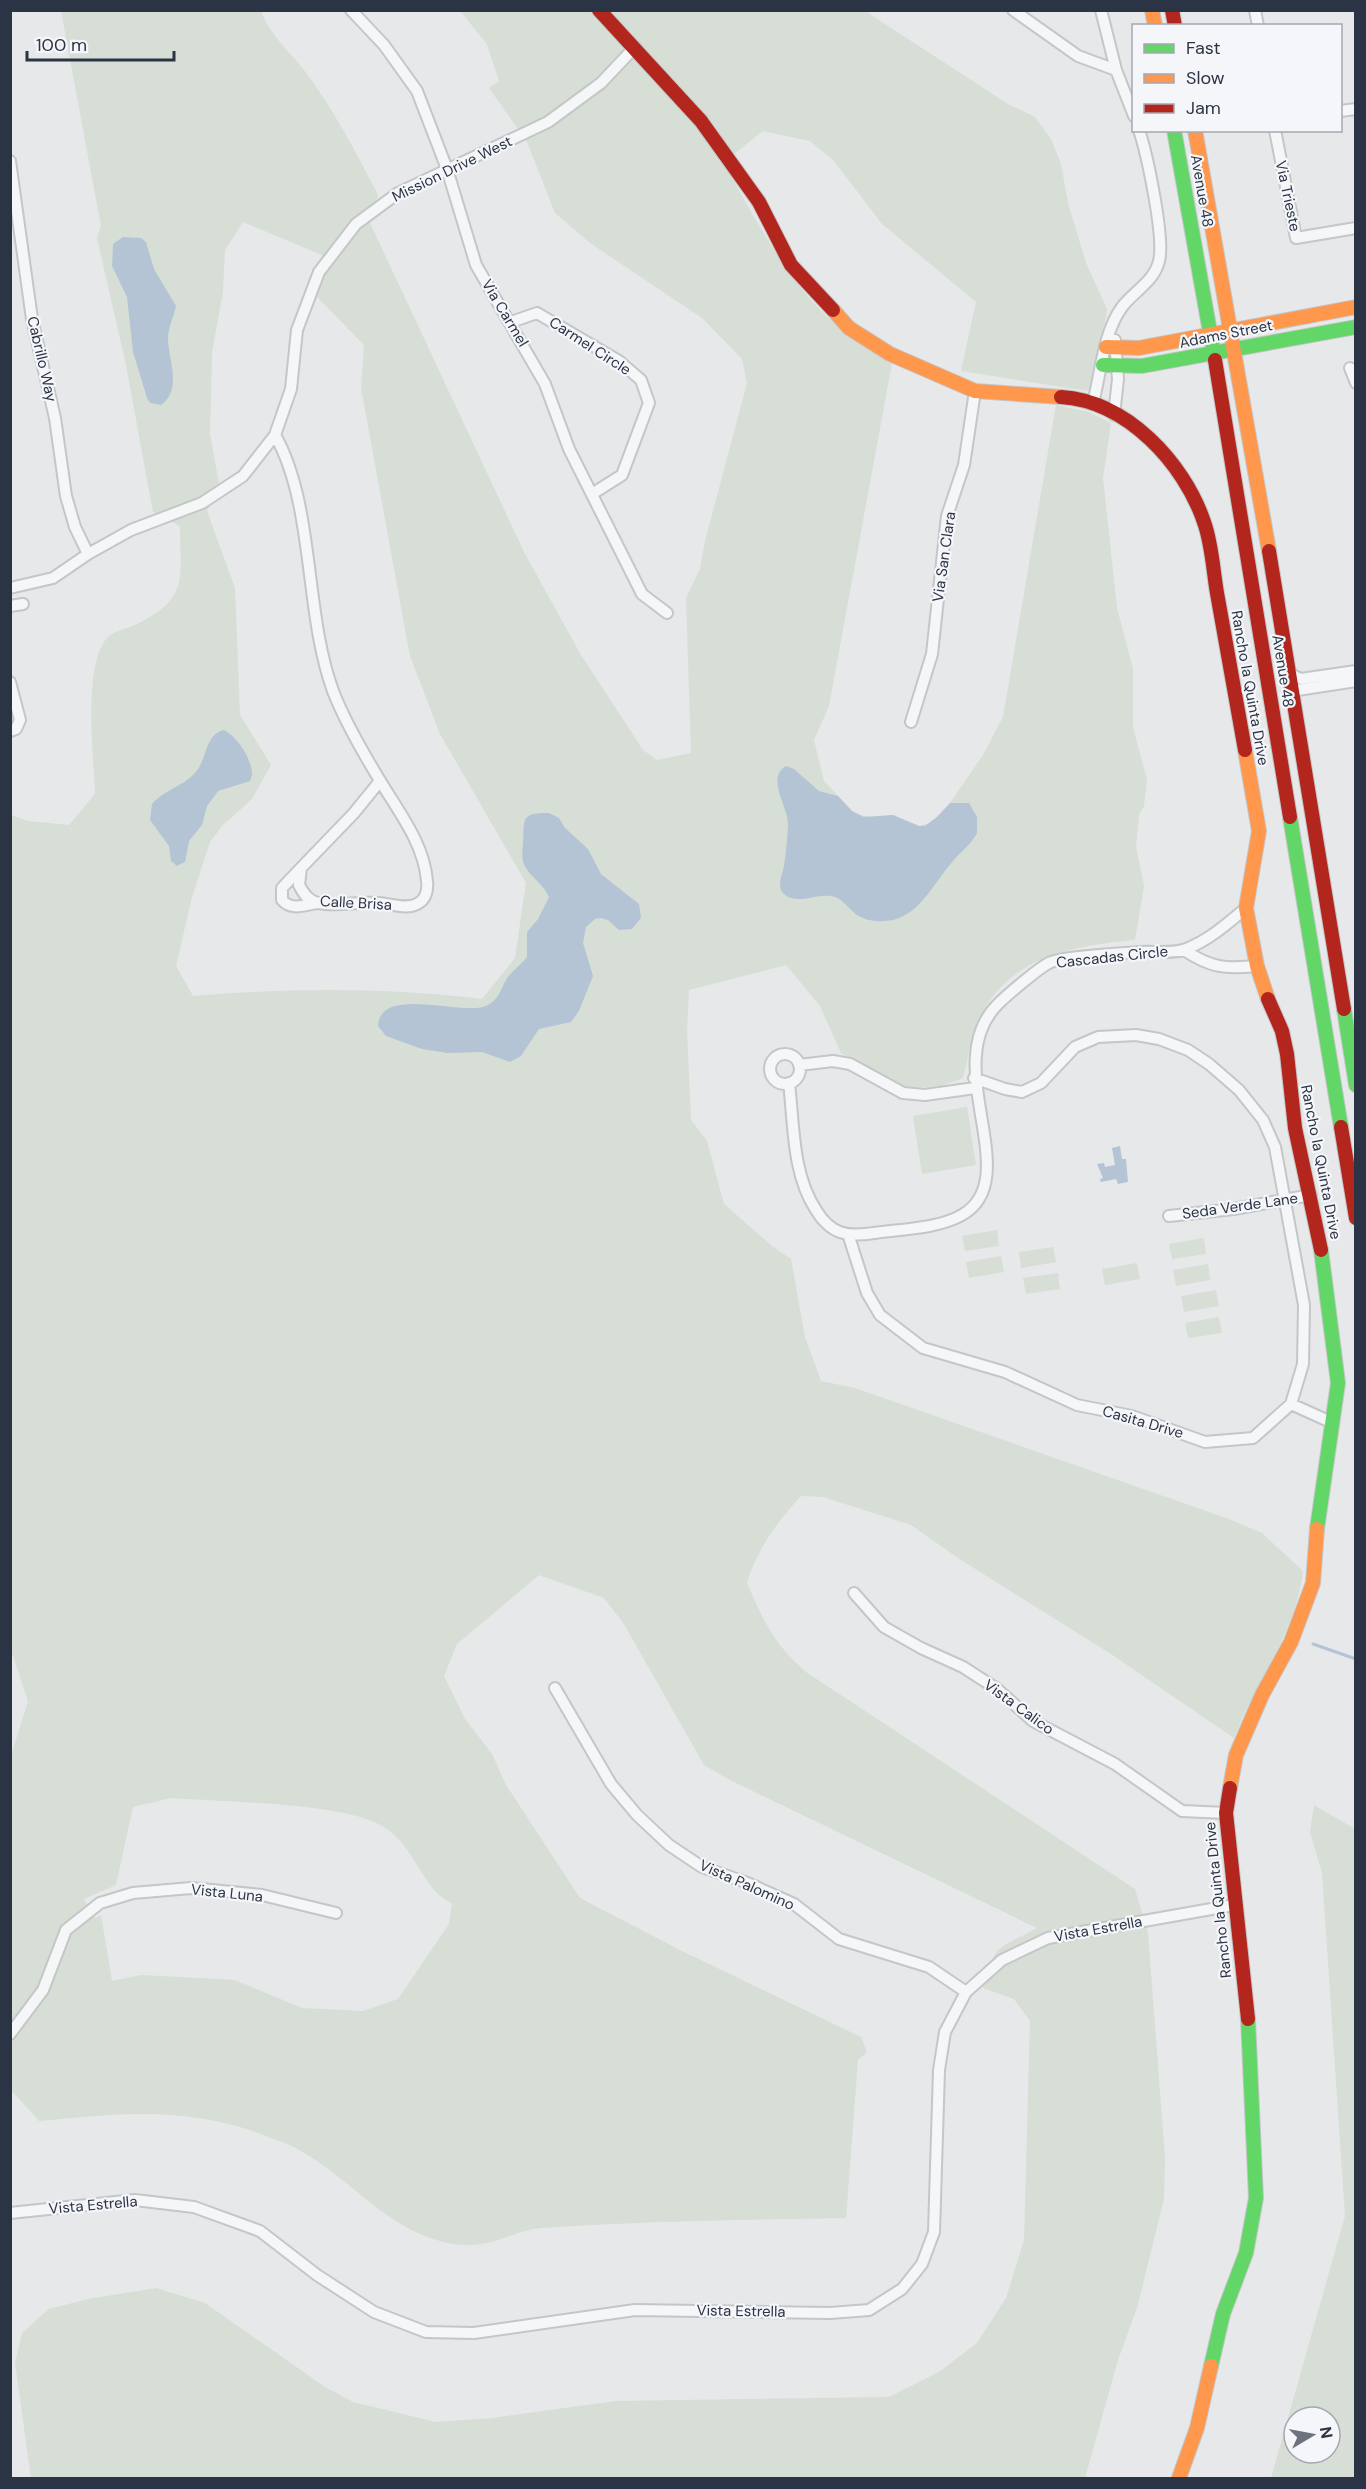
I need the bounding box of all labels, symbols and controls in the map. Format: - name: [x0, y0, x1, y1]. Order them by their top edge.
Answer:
- scale bar: [27, 24, 174, 62]
- legend: [1132, 24, 1342, 132]
- text: 100 m: [36, 33, 87, 57]
- text: Fast: [1186, 36, 1221, 60]
- text: Slow: [1186, 66, 1225, 90]
- text: Jam: [1186, 96, 1221, 120]
- street label: Mission Drive West: [389, 131, 515, 207]
- street label: Avenue 48: [1186, 153, 1218, 229]
- street label: Via Trieste: [1271, 159, 1305, 233]
- street label: Via Carmel: [477, 275, 533, 351]
- street label: Carmel Circle: [545, 312, 635, 380]
- street label: Cabrillo Way: [22, 314, 62, 404]
- street label: Adams Street: [1178, 315, 1274, 353]
- street label: Via San Clara: [928, 510, 960, 604]
- street label: Rancho la Quinta Drive: [1227, 609, 1273, 767]
- street label: Avenue 48: [1267, 633, 1299, 709]
- street label: Calle Brisa: [320, 891, 392, 915]
- street label: Cascadas Circle: [1055, 941, 1169, 973]
- street label: Rancho la Quinta Drive: [1296, 1083, 1346, 1241]
- street label: Seda Verde Lane: [1181, 1188, 1299, 1224]
- street label: Casita Drive: [1100, 1401, 1186, 1443]
- street label: Vista Calico: [980, 1675, 1058, 1739]
- street label: Rancho la Quinta Drive: [1200, 1821, 1236, 1979]
- street label: Vista Palomino: [696, 1855, 798, 1915]
- street label: Vista Luna: [190, 1879, 264, 1907]
- street label: Vista Estrella: [1052, 1911, 1144, 1947]
- street label: Vista Estrella: [48, 2191, 138, 2219]
- street label: Vista Estrella: [696, 2300, 786, 2322]
- north arrow: [1282, 2405, 1342, 2465]
- text: N: [1315, 2425, 1338, 2440]

